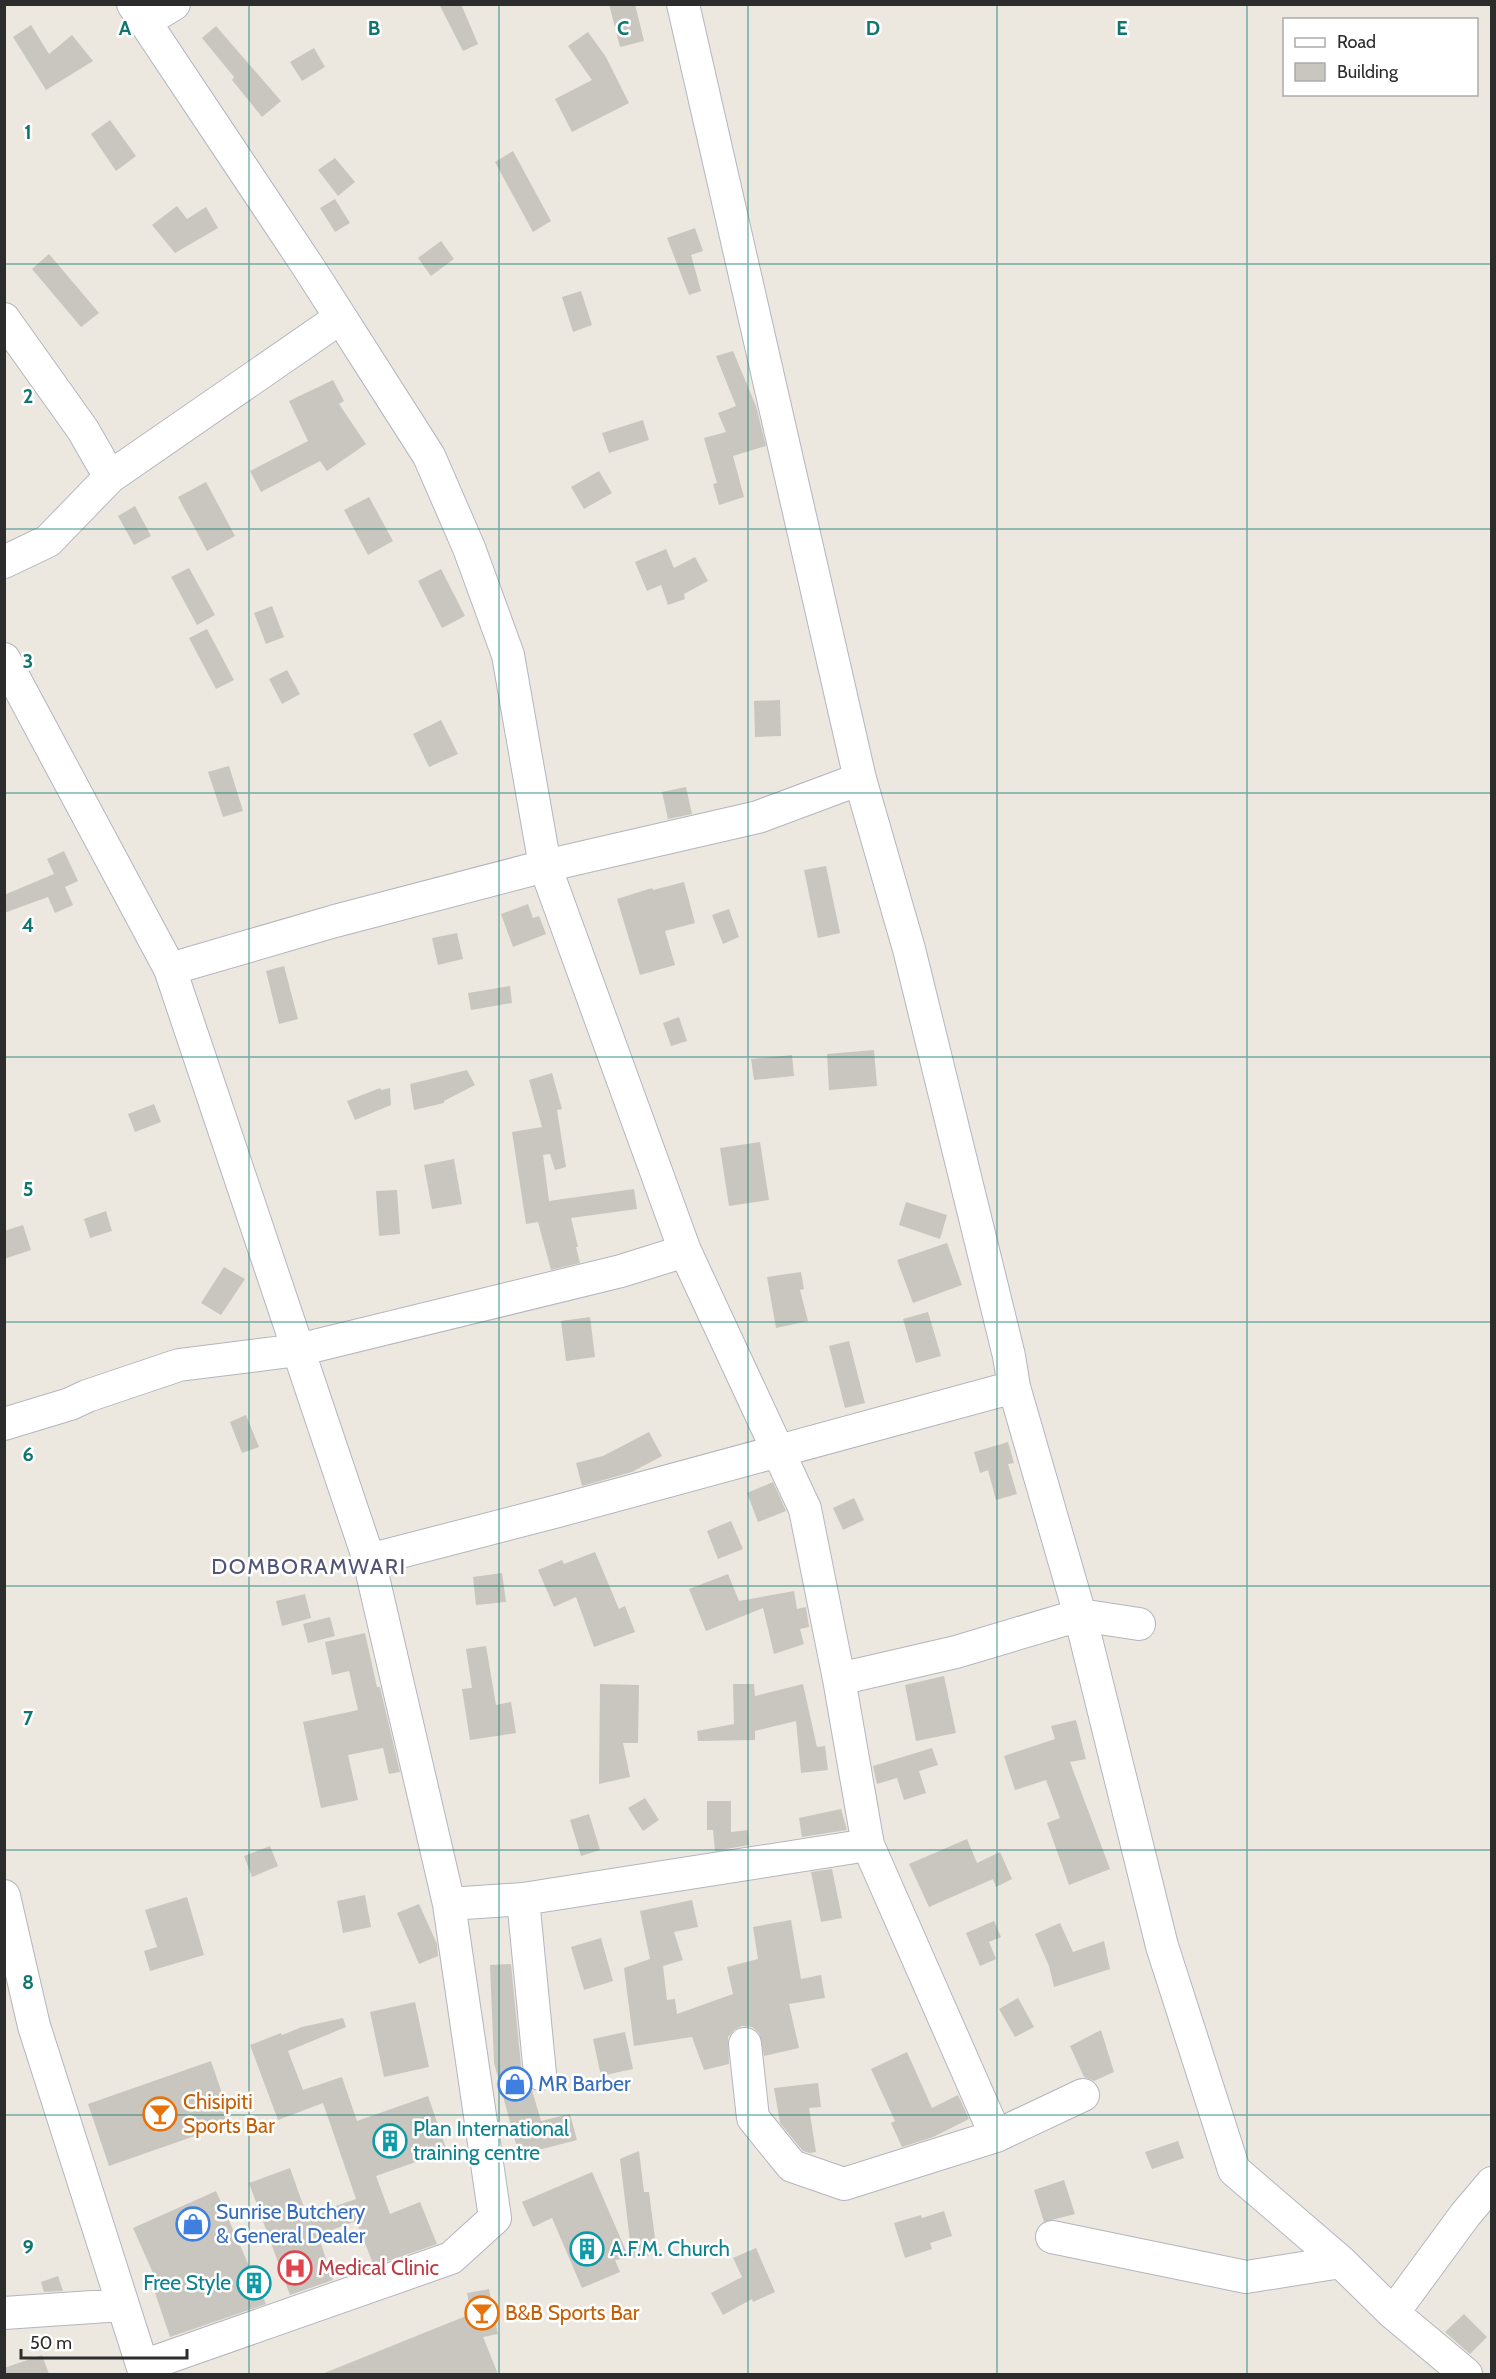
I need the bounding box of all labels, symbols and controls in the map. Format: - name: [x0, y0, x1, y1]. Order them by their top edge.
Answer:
- text: A: [119, 16, 132, 40]
- text: B: [368, 16, 380, 40]
- text: C: [617, 16, 629, 40]
- text: D: [866, 16, 880, 40]
- text: E: [1116, 16, 1128, 40]
- legend: [1283, 18, 1478, 96]
- text: Road: [1337, 31, 1376, 53]
- text: Building: [1337, 61, 1399, 83]
- text: 1: [24, 120, 32, 144]
- text: 2: [23, 384, 33, 408]
- text: 3: [23, 649, 33, 673]
- text: 4: [22, 913, 34, 937]
- text: 5: [23, 1177, 33, 1201]
- text: 6: [22, 1442, 34, 1466]
- district label: DOMBORAMWARI: [211, 1553, 407, 1580]
- text: 7: [23, 1706, 34, 1730]
- text: 8: [22, 1970, 34, 1994]
- shop icon: MR Barber: [497, 2066, 533, 2102]
- place label: MR Barber: [538, 2071, 631, 2096]
- place label: Chisipiti Sports Bar: [183, 2089, 275, 2138]
- bar icon: Chisipiti Sports Bar: [142, 2096, 178, 2132]
- place label: Plan International training centre: [413, 2116, 569, 2165]
- building icon: Plan International training centre: [372, 2123, 408, 2159]
- place label: Sunrise Butchery & General Dealer: [216, 2199, 366, 2248]
- shop icon: Sunrise Butchery & General Dealer: [175, 2206, 211, 2242]
- building icon: A.F.M. Church: [569, 2231, 605, 2267]
- text: 9: [22, 2235, 34, 2259]
- place label: A.F.M. Church: [610, 2236, 730, 2261]
- hospital icon: Medical Clinic: [277, 2250, 313, 2286]
- place label: Medical Clinic: [318, 2255, 439, 2280]
- building icon: Free Style: [236, 2265, 272, 2301]
- place label: Free Style: [143, 2270, 231, 2295]
- bar icon: B&B Sports Bar: [464, 2295, 500, 2331]
- place label: B&B Sports Bar: [505, 2300, 640, 2325]
- scale bar: [21, 2322, 188, 2360]
- text: 50 m: [30, 2332, 72, 2354]

